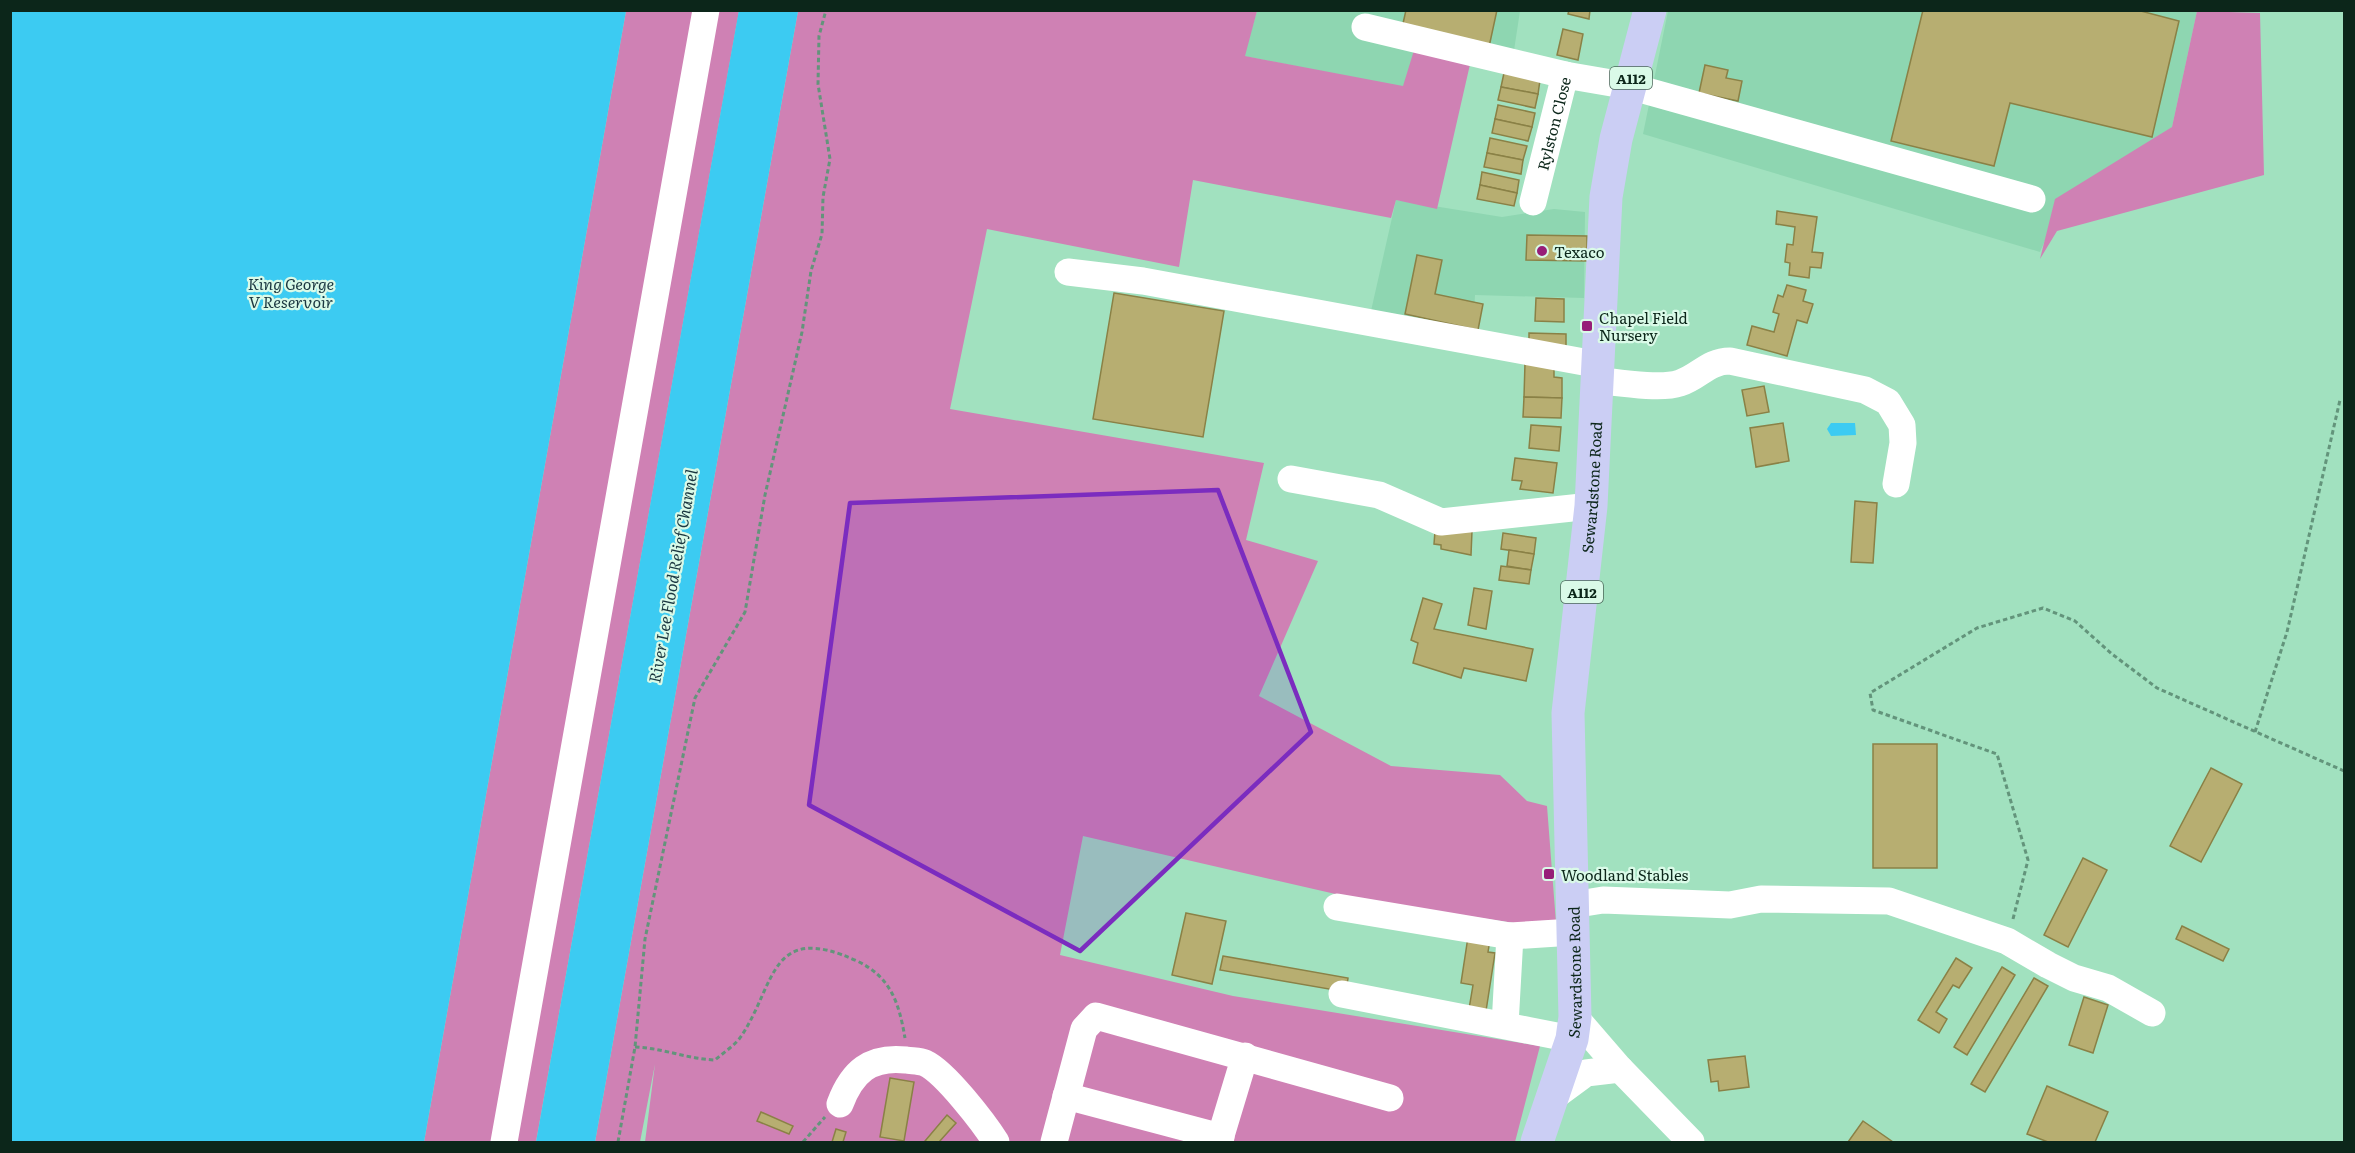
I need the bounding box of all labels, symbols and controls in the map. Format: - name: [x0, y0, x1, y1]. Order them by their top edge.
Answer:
- road number: A112: [1610, 67, 1652, 89]
- street label: Rylston Close: [1530, 74, 1576, 173]
- place label: Texaco: [1554, 240, 1605, 263]
- marker: Texaco: [1535, 244, 1549, 258]
- water label: King George V Reservoir: [248, 271, 334, 313]
- place label: Chapel Field Nursery: [1599, 306, 1688, 346]
- marker: Chapel Field Nursery: [1580, 319, 1594, 333]
- street label: Sewardstone Road: [1574, 421, 1607, 554]
- water label: River Lee Flood Relief Channel: [641, 467, 703, 685]
- road number: A112: [1561, 581, 1603, 603]
- place label: Woodland Stables: [1561, 863, 1688, 886]
- marker: Woodland Stables: [1542, 867, 1556, 881]
- street label: Sewardstone Road: [1561, 906, 1587, 1039]

